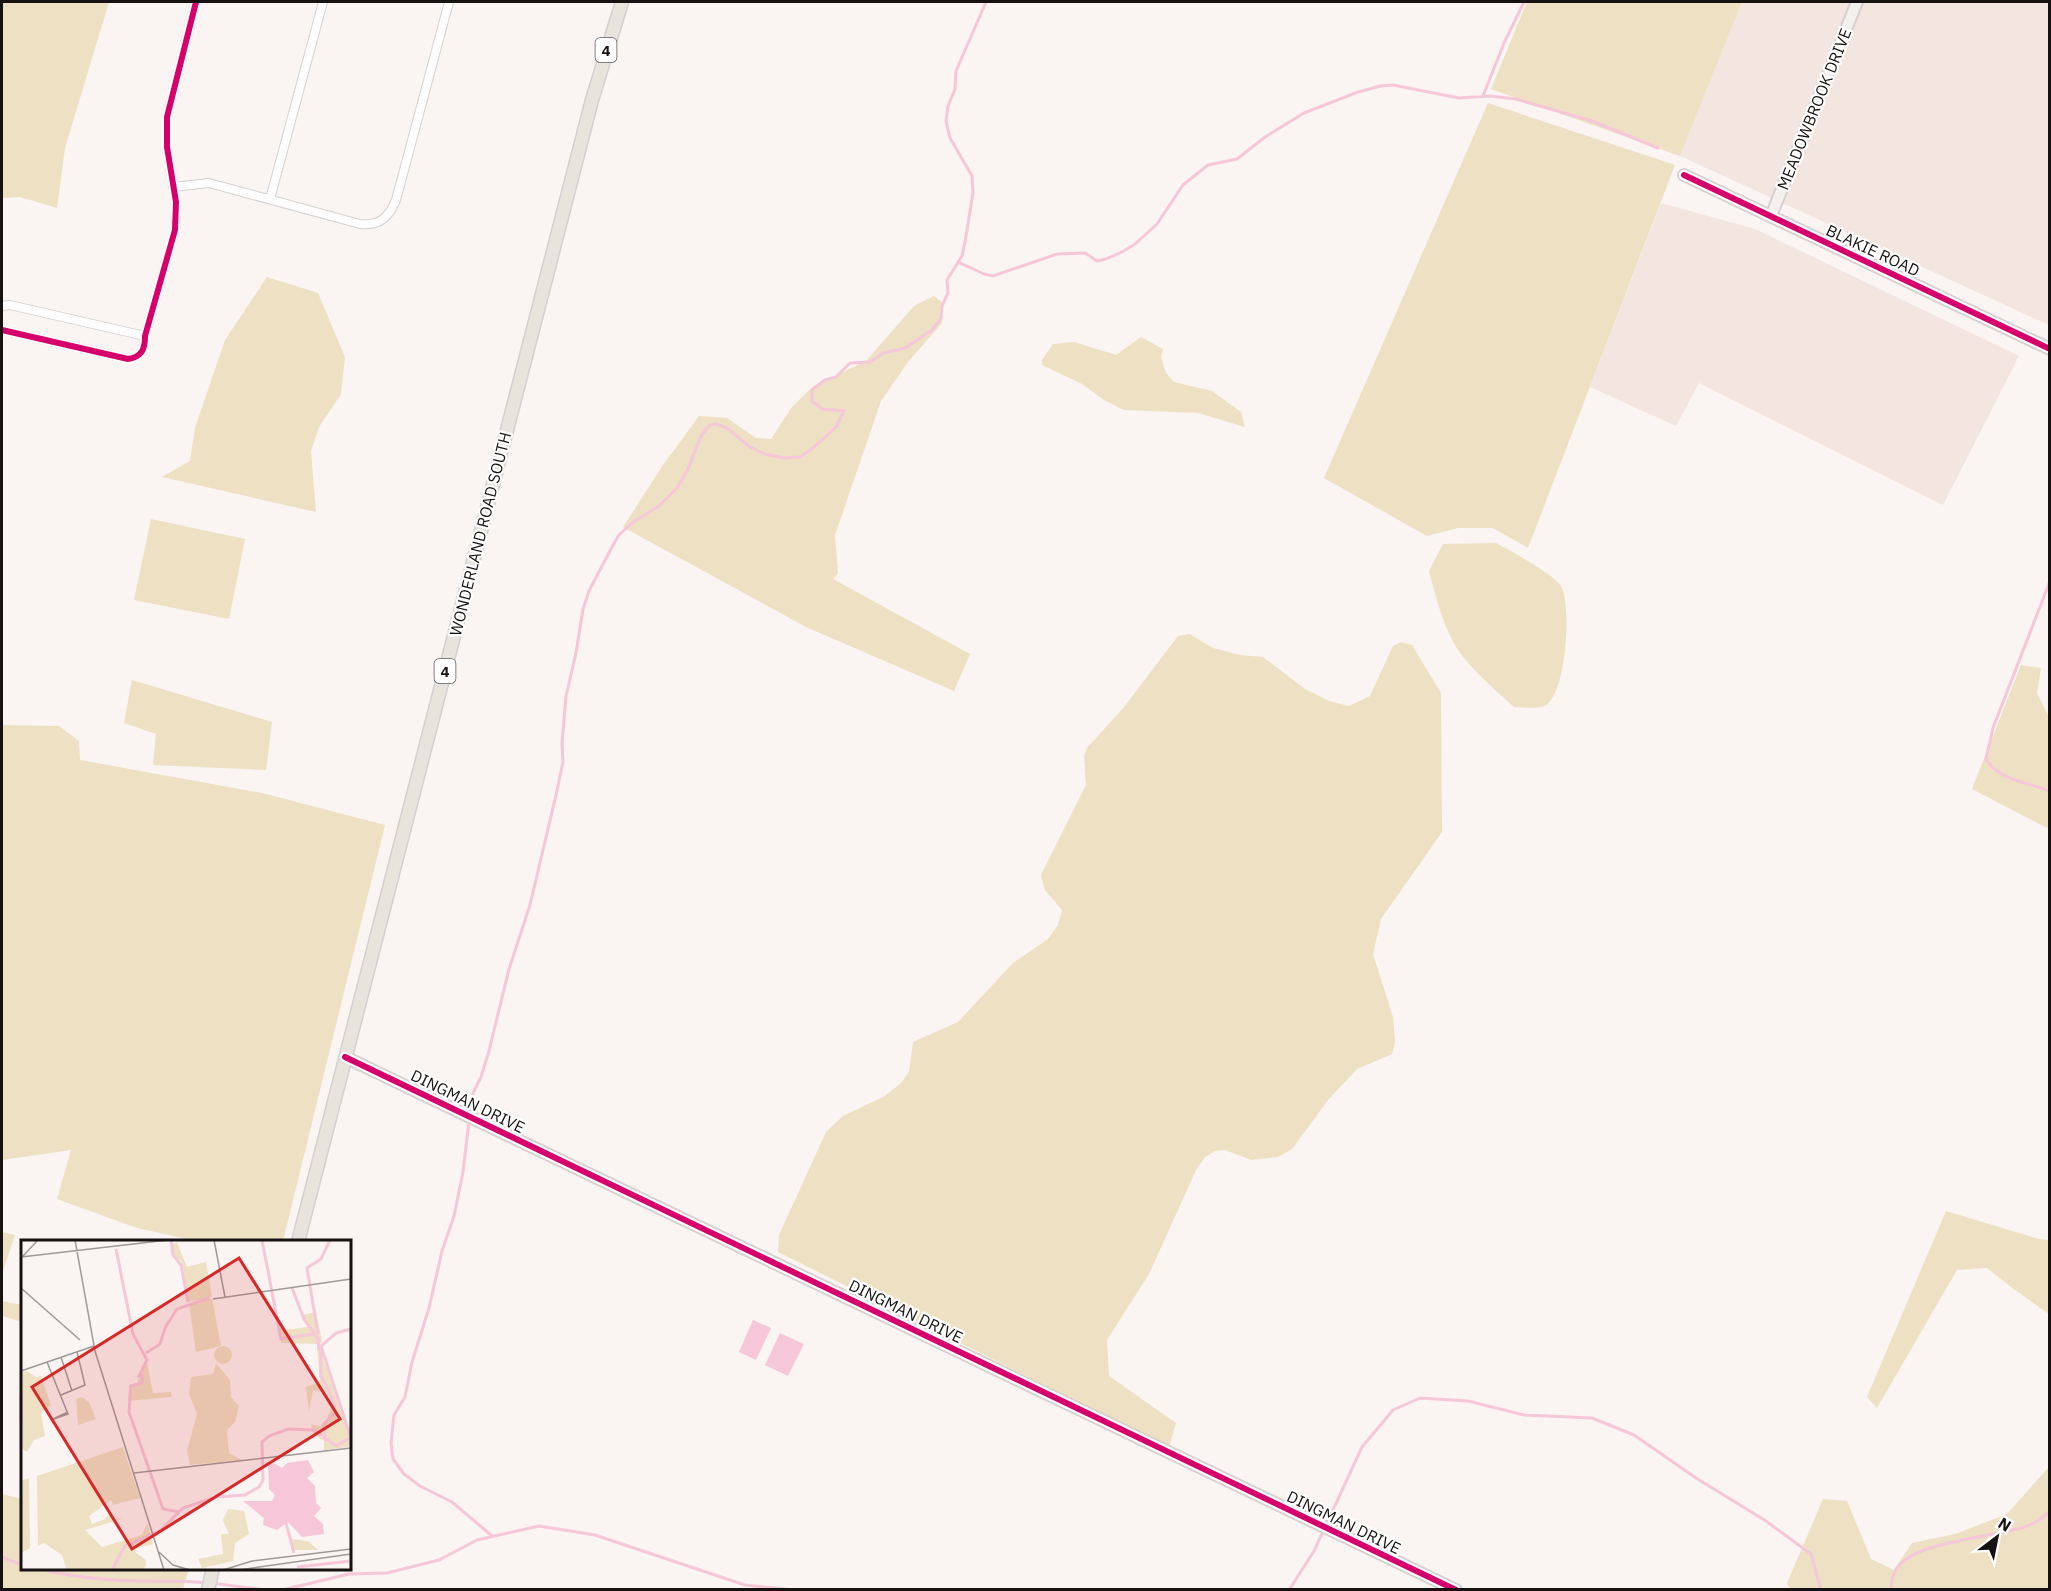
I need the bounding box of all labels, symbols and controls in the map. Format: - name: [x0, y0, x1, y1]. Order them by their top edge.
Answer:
- street label: MEADOWBROOK DRIVE: [1772, 25, 1856, 193]
- road number: 4: [596, 38, 616, 62]
- street label: BLAKIE ROAD: [1823, 220, 1923, 280]
- street label: WONDERLAND ROAD SOUTH: [445, 430, 515, 638]
- road number: 4: [434, 659, 456, 683]
- street label: DINGMAN DRIVE: [408, 1065, 528, 1137]
- inset map: [21, 1240, 351, 1570]
- street label: DINGMAN DRIVE: [846, 1275, 966, 1347]
- street label: DINGMAN DRIVE: [1284, 1486, 1404, 1558]
- north arrow: [1967, 1507, 2027, 1567]
- text: N: [1995, 1513, 2015, 1536]

